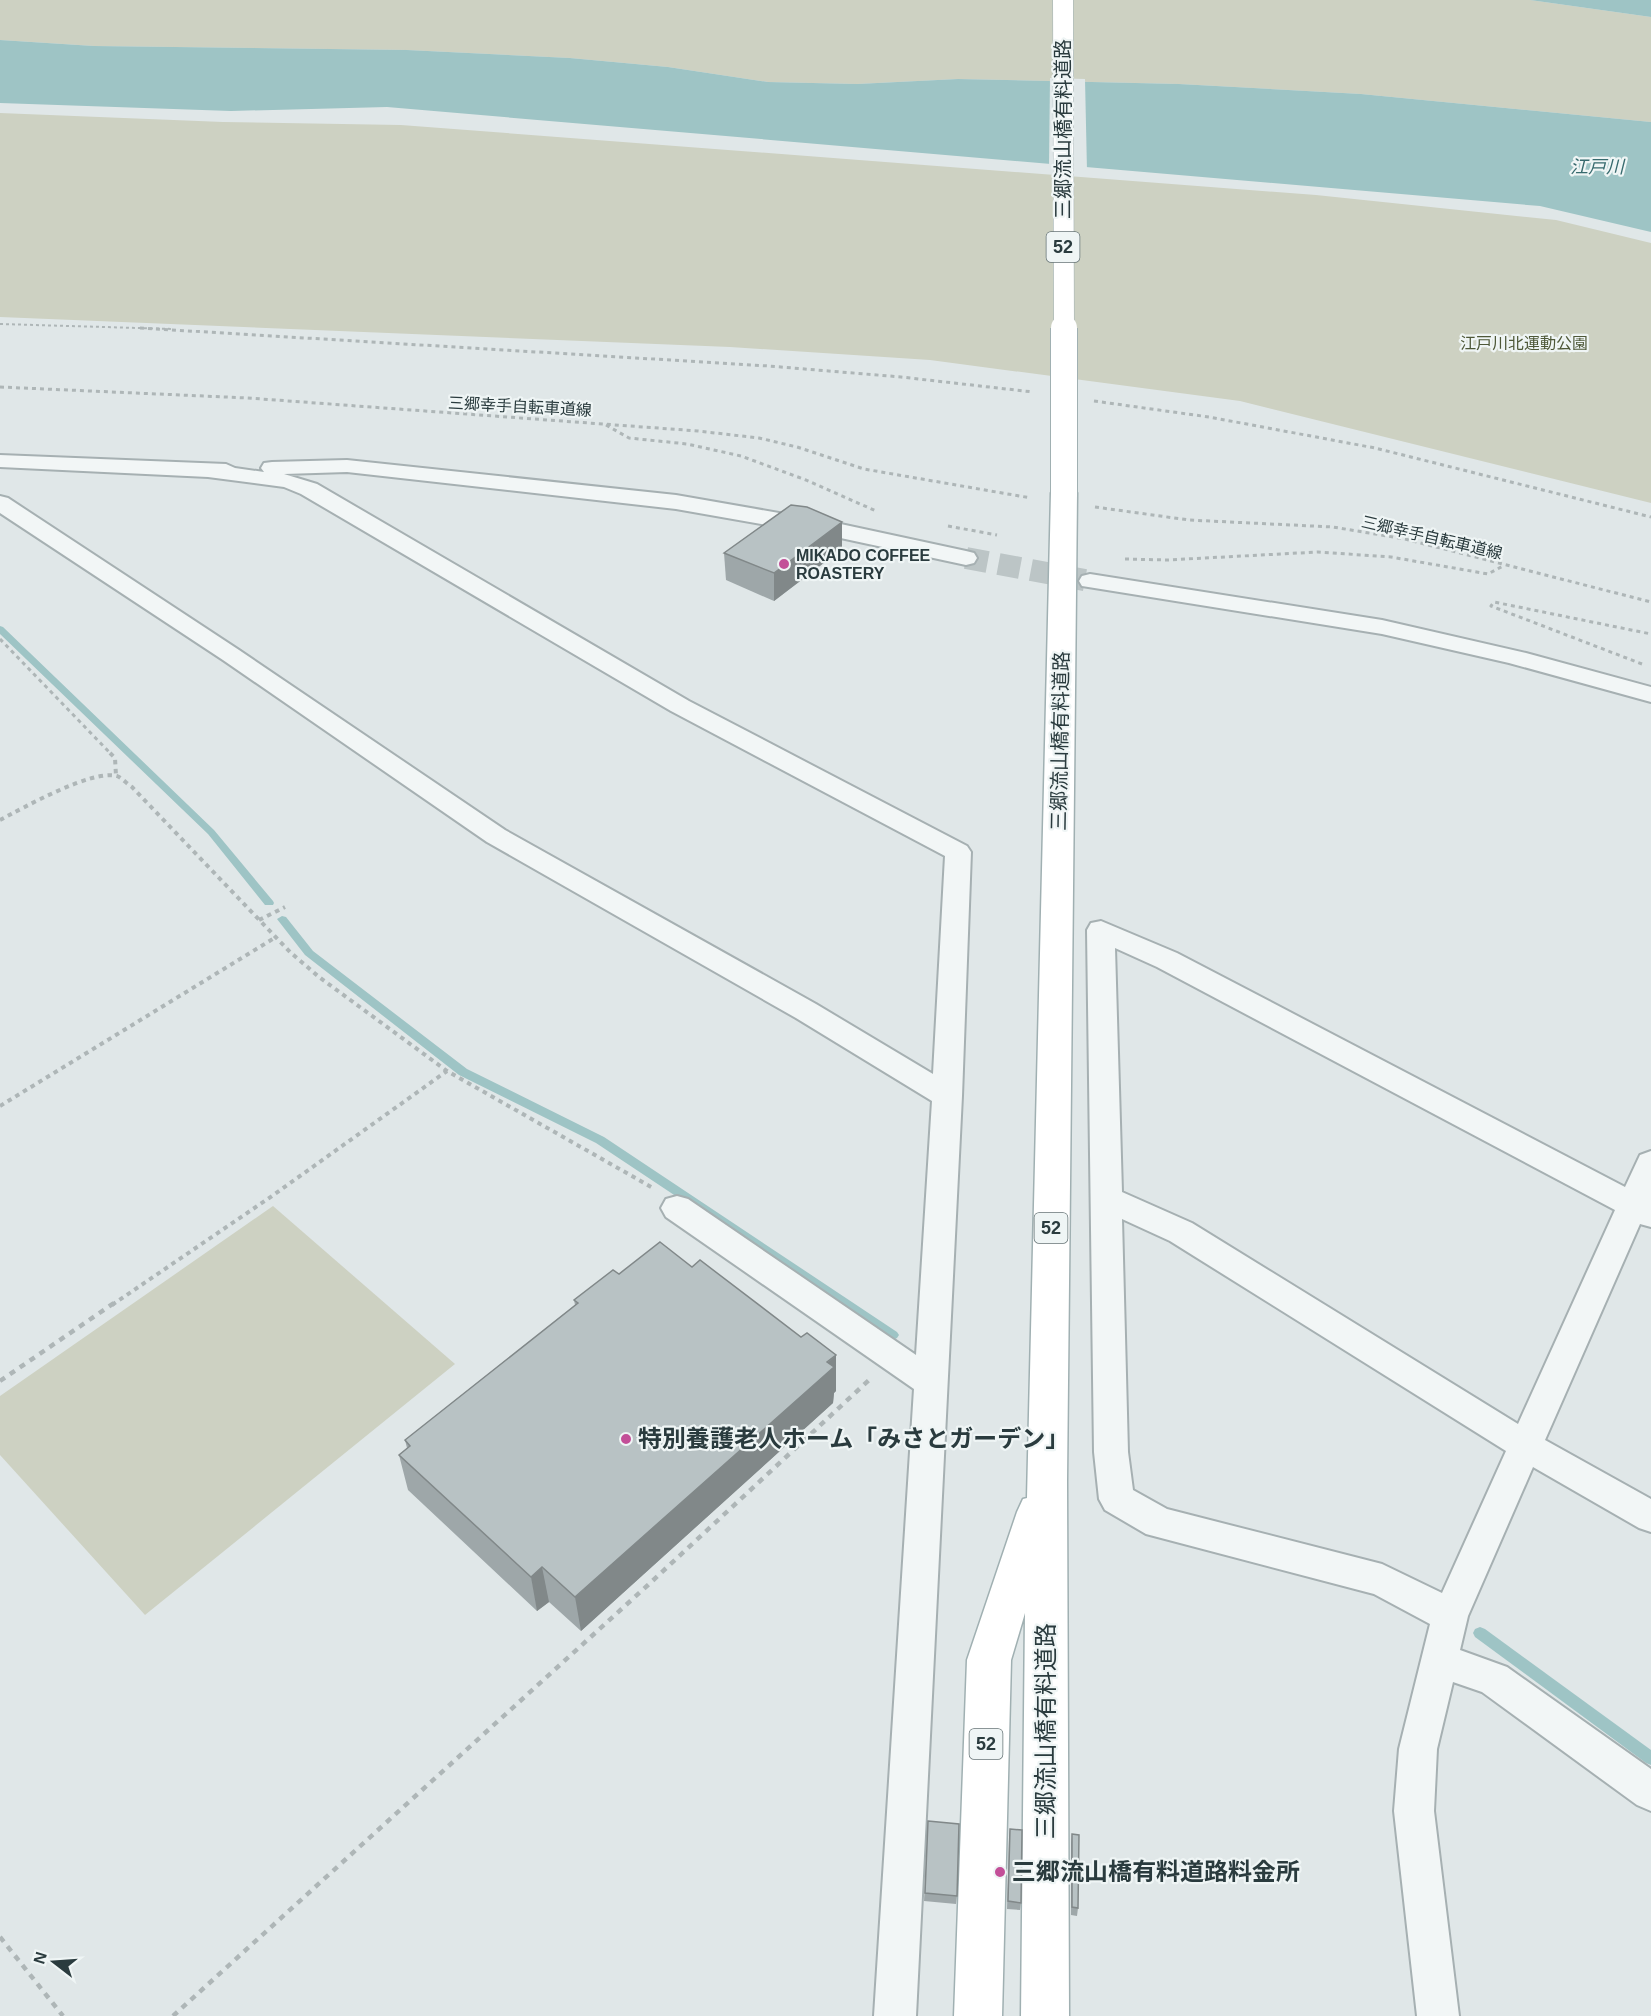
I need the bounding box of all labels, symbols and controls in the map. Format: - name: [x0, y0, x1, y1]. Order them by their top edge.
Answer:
- street label: 三郷流山橋有料道路: [1052, 39, 1074, 219]
- water label: 江戸川: [1570, 157, 1626, 177]
- road number: 52: [1046, 232, 1080, 262]
- park label: 江戸川北運動公園: [1460, 335, 1588, 352]
- street label: 三郷幸手自転車道線: [448, 394, 592, 419]
- street label: 三郷幸手自転車道線: [1360, 513, 1504, 562]
- place label: MIKADO COFFEE ROASTERY: [796, 547, 931, 582]
- marker: MIKADO COFFEE ROASTERY: [777, 557, 791, 571]
- street label: 三郷流山橋有料道路: [1047, 651, 1073, 831]
- road number: 52: [1034, 1213, 1068, 1243]
- place label: 特別養護老人ホーム「みさとガーデン」: [638, 1425, 1069, 1452]
- marker: 特別養護老人ホーム「みさとガーデン」: [619, 1432, 633, 1446]
- street label: 三郷流山橋有料道路: [1032, 1623, 1059, 1839]
- road number: 52: [970, 1729, 1002, 1759]
- place label: 三郷流山橋有料道路料金所: [1012, 1858, 1300, 1885]
- marker: 三郷流山橋有料道路料金所: [993, 1865, 1007, 1879]
- north arrow: [24, 1932, 84, 1992]
- text: N: [30, 1950, 50, 1966]

